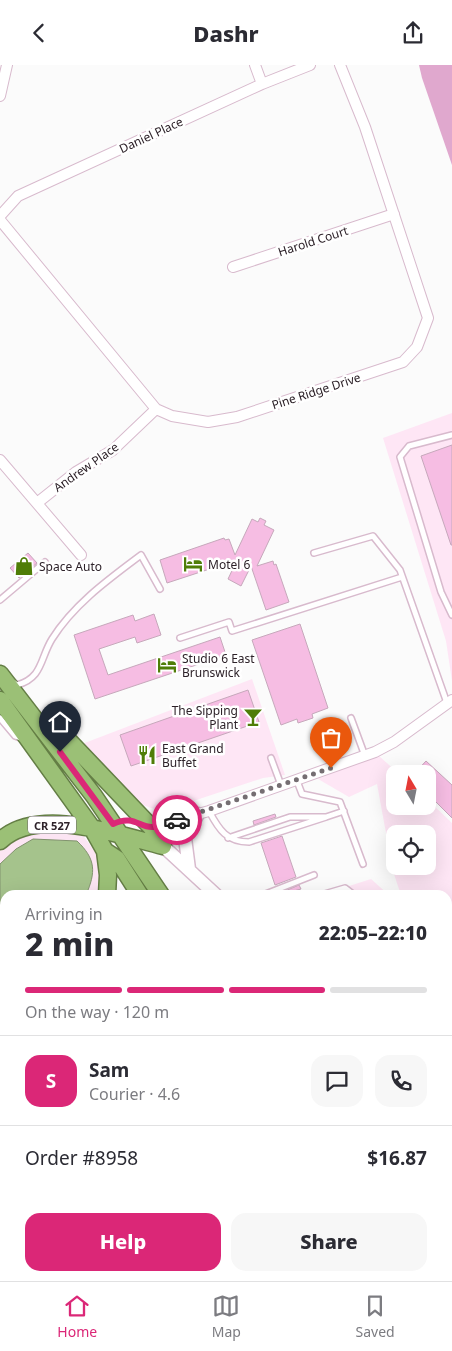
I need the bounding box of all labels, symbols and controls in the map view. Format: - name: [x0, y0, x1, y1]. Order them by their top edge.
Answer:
- text: Dashr: [193, 18, 259, 48]
- icon: back: [25, 19, 53, 47]
- icon: share: [399, 19, 427, 47]
- street label: Daniel Place: [116, 113, 186, 157]
- street label: Harold Court: [276, 221, 351, 260]
- street label: Pine Ridge Drive: [269, 369, 363, 413]
- street label: Andrew Place: [50, 438, 122, 496]
- hotel icon: Motel 6: [182, 553, 204, 575]
- shop icon: Space Auto: [13, 555, 35, 577]
- place label: Motel 6: [208, 556, 250, 573]
- place label: Space Auto: [39, 558, 102, 575]
- place label: Studio 6 East Brunswick: [182, 650, 255, 681]
- hotel icon: Studio 6 East Brunswick: [156, 654, 178, 676]
- pin: [39, 701, 81, 752]
- place label: The Sipping Plant: [172, 702, 239, 733]
- bar icon: The Sipping Plant: [242, 706, 264, 728]
- icon: home: [46, 708, 74, 736]
- pin: [310, 717, 352, 768]
- icon: bag: [317, 724, 345, 752]
- place label: East Grand Buffet: [162, 740, 224, 771]
- restaurant icon: East Grand Buffet: [136, 744, 158, 766]
- north arrow: [386, 765, 436, 815]
- map controls: [386, 765, 436, 875]
- courier: [152, 795, 202, 845]
- icon: car: [163, 806, 191, 834]
- road number: CR 527: [28, 817, 76, 833]
- button: locate: [386, 825, 436, 875]
- text: Arriving in: [25, 903, 103, 925]
- text: 22:05–22:10: [319, 920, 427, 946]
- text: 2 min: [25, 922, 114, 965]
- text: On the way · 120 m: [25, 1001, 169, 1023]
- button: chat: [311, 1055, 363, 1107]
- button: phone: [375, 1055, 427, 1107]
- text: Sam: [89, 1057, 129, 1083]
- text: S: [46, 1068, 56, 1094]
- text: Courier · 4.6: [89, 1083, 180, 1105]
- text: Order #8958: [25, 1145, 138, 1171]
- text: $16.87: [367, 1145, 427, 1171]
- button: Help: [25, 1213, 221, 1271]
- button: Share: [231, 1213, 427, 1271]
- tab: Home: [57, 1292, 97, 1341]
- tab: Map: [212, 1292, 241, 1341]
- tab: Saved: [356, 1292, 395, 1341]

